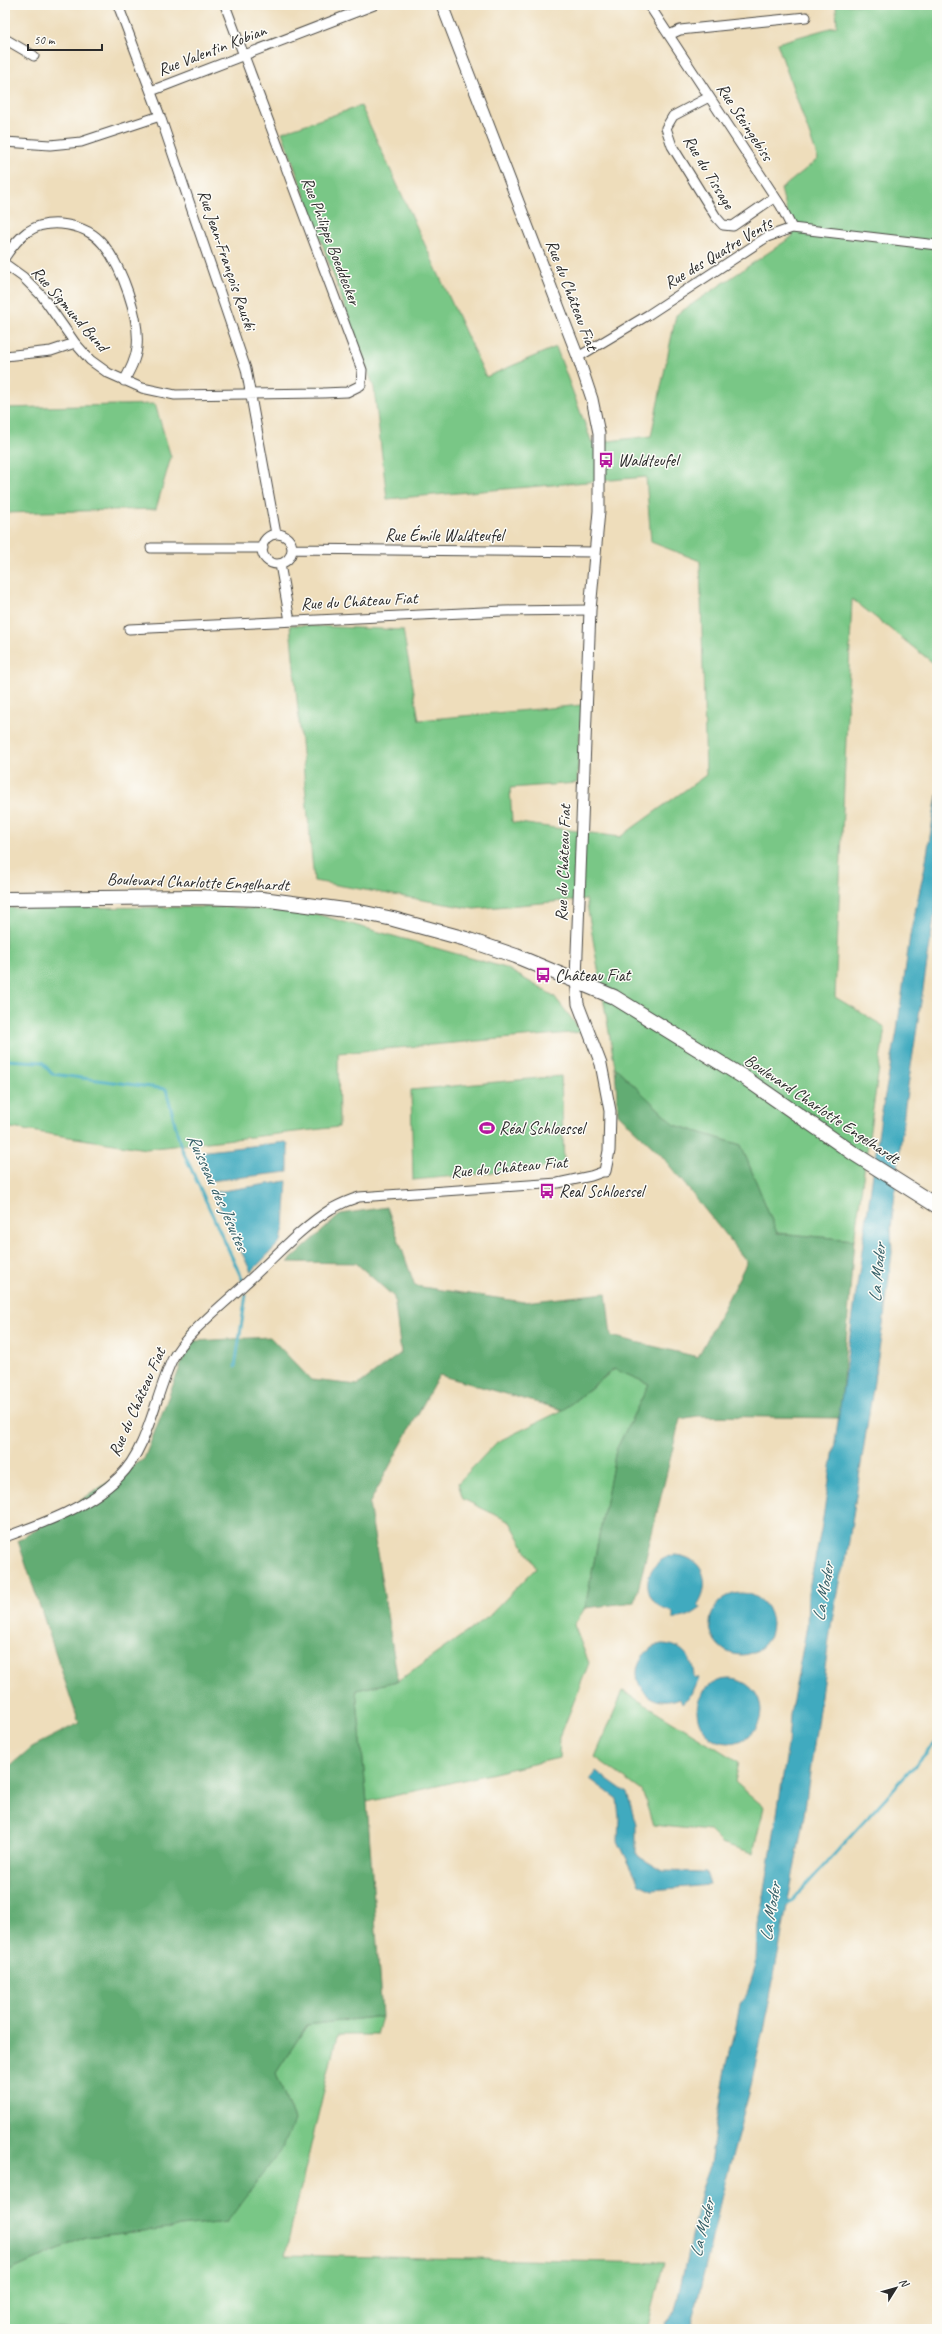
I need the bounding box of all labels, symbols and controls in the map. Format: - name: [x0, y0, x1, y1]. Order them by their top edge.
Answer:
- street label: Rue Valentin Kobian: [155, 19, 271, 80]
- scale bar: [28, 26, 102, 52]
- text: 50 m: [34, 32, 56, 48]
- street label: Rue Steingebiss: [712, 79, 779, 167]
- street label: Rue du Tissage: [679, 131, 740, 214]
- street label: Rue Philippe Boeddecker: [297, 174, 366, 310]
- street label: Rue Jean-François Rauski: [193, 187, 261, 335]
- street label: Rue des Quatre Vents: [660, 211, 778, 293]
- street label: Rue du Château Fiat: [541, 237, 604, 355]
- street label: Rue Sigmund Bund: [27, 262, 114, 358]
- place label: Waldteufel: [618, 450, 681, 471]
- bus stop icon: Waldteufel: [597, 451, 615, 469]
- street label: Rue Émile Waldteufel: [385, 524, 506, 546]
- street label: Rue du Château Fiat: [300, 587, 420, 615]
- street label: Rue du Château Fiat: [550, 802, 576, 922]
- street label: Boulevard Charlotte Engelhardt: [107, 868, 292, 896]
- place label: Château Fiat: [555, 965, 633, 986]
- bus stop icon: Château Fiat: [534, 966, 552, 984]
- street label: Boulevard Charlotte Engelhardt: [741, 1049, 905, 1170]
- place label: Réal Schloessel: [499, 1118, 588, 1139]
- sports icon: Réal Schloessel: [478, 1119, 496, 1137]
- water label: Ruisseau des Jésuites: [183, 1130, 255, 1256]
- street label: Rue du Château Fiat: [450, 1151, 570, 1183]
- place label: Real Schloessel: [559, 1181, 647, 1202]
- bus stop icon: Real Schloessel: [538, 1182, 556, 1200]
- water label: La Moder: [863, 1240, 891, 1303]
- street label: Rue du Château Fiat: [104, 1342, 171, 1460]
- water label: La Moder: [807, 1559, 839, 1623]
- water label: La Moder: [755, 1879, 786, 1943]
- water label: La Moder: [684, 2194, 720, 2259]
- north arrow: [876, 2268, 916, 2308]
- text: N: [896, 2275, 913, 2291]

